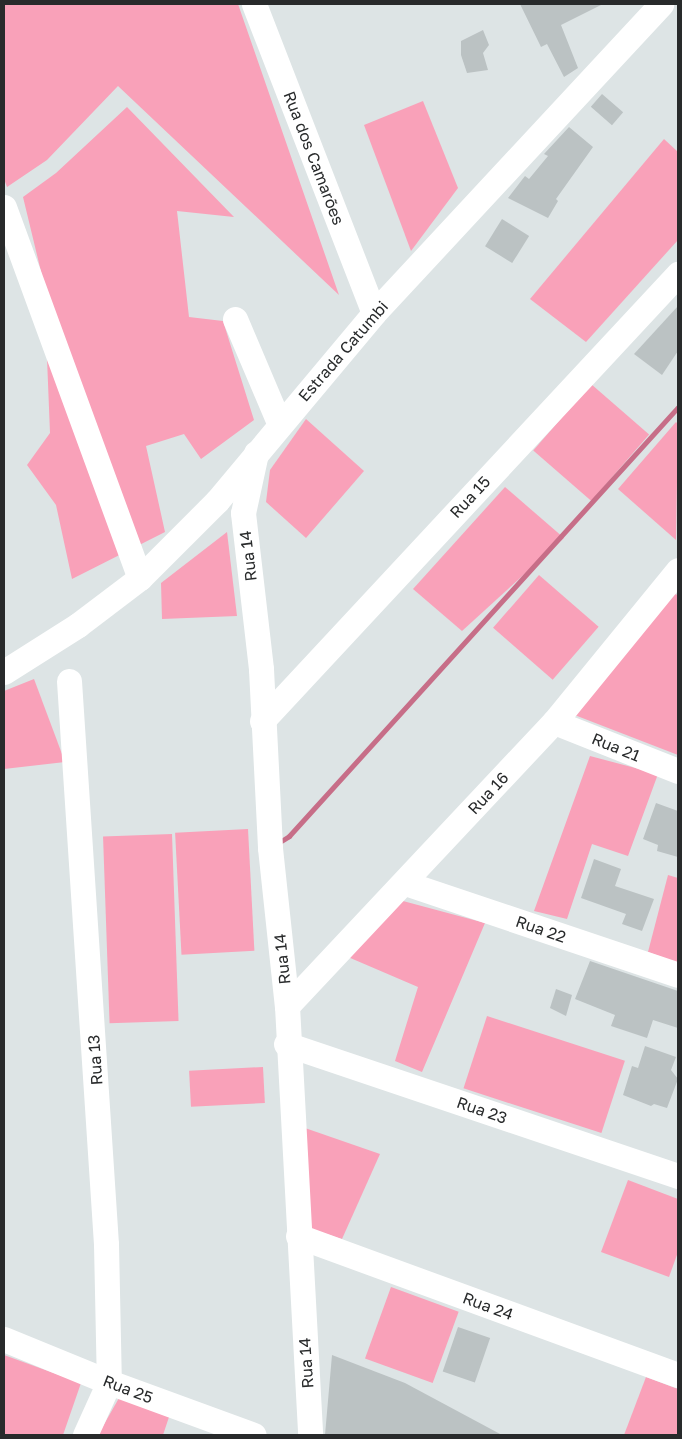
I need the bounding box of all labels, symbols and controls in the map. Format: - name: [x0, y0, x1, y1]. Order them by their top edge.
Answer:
- street label: Rua dos Camarões: [280, 88, 348, 228]
- street label: Estrada Catumbi: [294, 297, 392, 405]
- street label: Rua 15: [446, 472, 494, 522]
- street label: Rua 14: [235, 530, 261, 582]
- street label: Rua 21: [589, 729, 643, 765]
- street label: Rua 16: [464, 768, 512, 818]
- street label: Rua 22: [513, 911, 569, 947]
- street label: Rua 14: [270, 933, 294, 985]
- street label: Rua 13: [84, 1034, 106, 1086]
- street label: Rua 23: [454, 1092, 510, 1128]
- street label: Rua 24: [460, 1288, 516, 1324]
- street label: Rua 14: [295, 1337, 317, 1389]
- street label: Rua 25: [100, 1371, 156, 1407]

